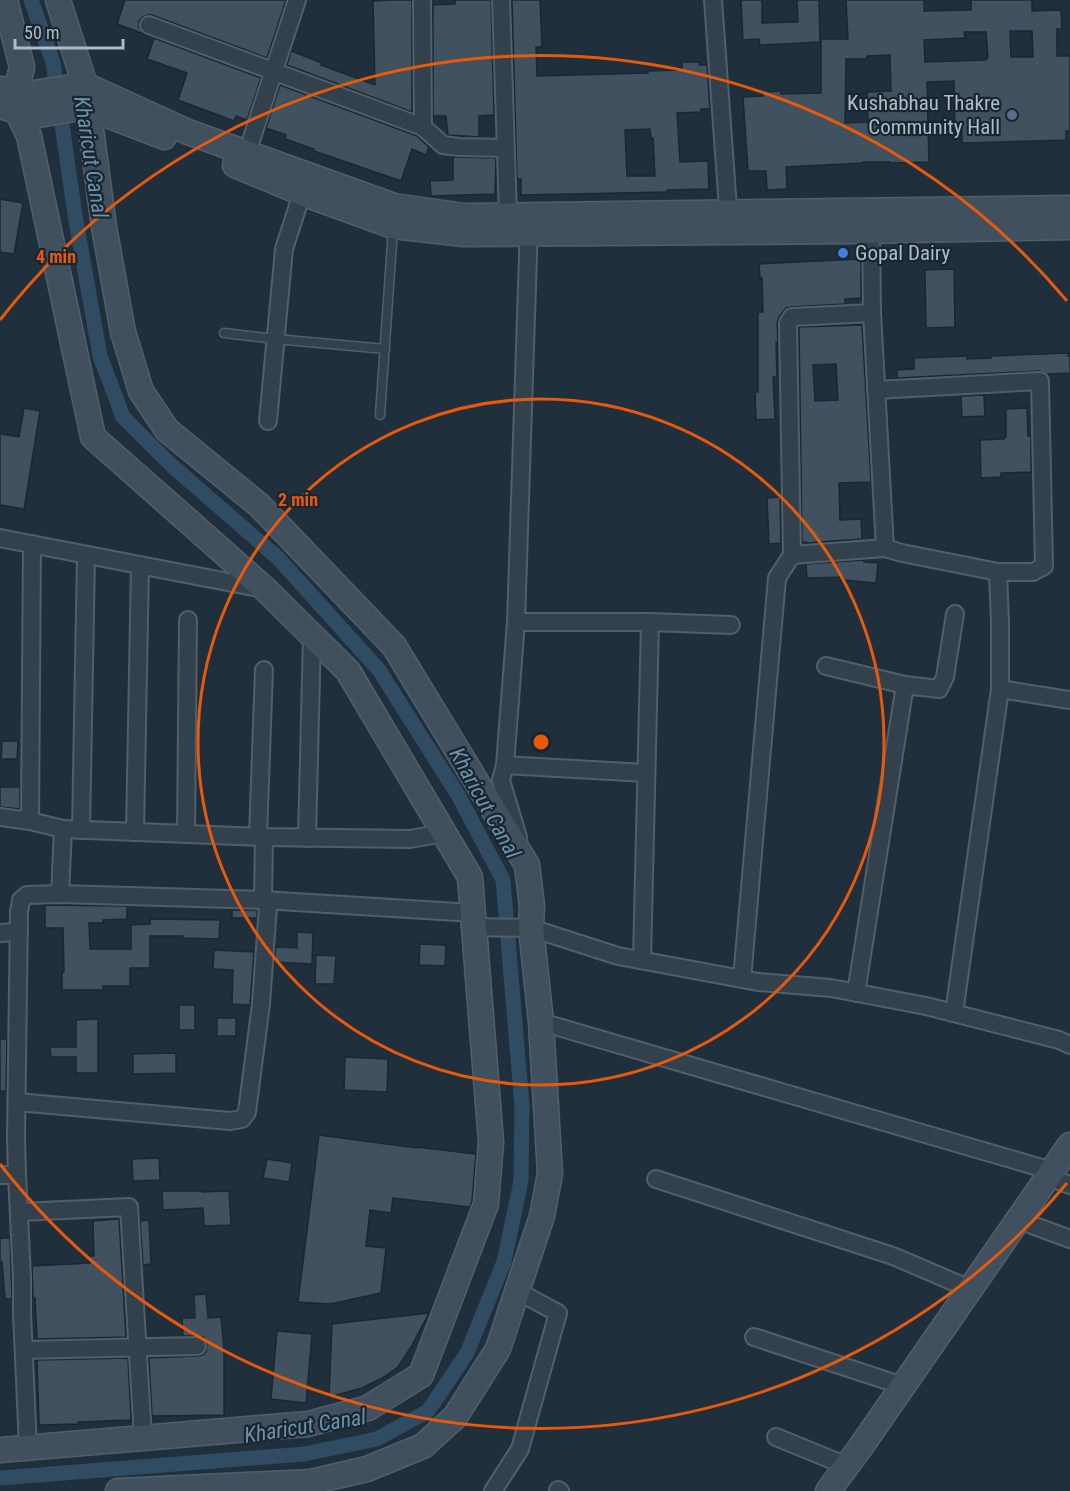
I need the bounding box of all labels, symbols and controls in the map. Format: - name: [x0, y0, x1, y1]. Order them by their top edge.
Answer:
- scale bar: [15, 12, 123, 50]
- text: 50 m: [24, 22, 59, 43]
- place label: Kushabhau Thakre Community Hall: [847, 91, 1000, 139]
- water label: Kharicut Canal: [69, 94, 113, 221]
- marker: Kushabhau Thakre Community Hall: [1005, 108, 1019, 122]
- place label: Gopal Dairy: [855, 241, 950, 265]
- text: 4 min: [36, 246, 76, 267]
- marker: Gopal Dairy: [836, 246, 850, 260]
- text: 2 min: [278, 489, 318, 510]
- centre of rings: [531, 732, 551, 752]
- water label: Kharicut Canal: [444, 743, 526, 864]
- water label: Kharicut Canal: [242, 1404, 369, 1448]

